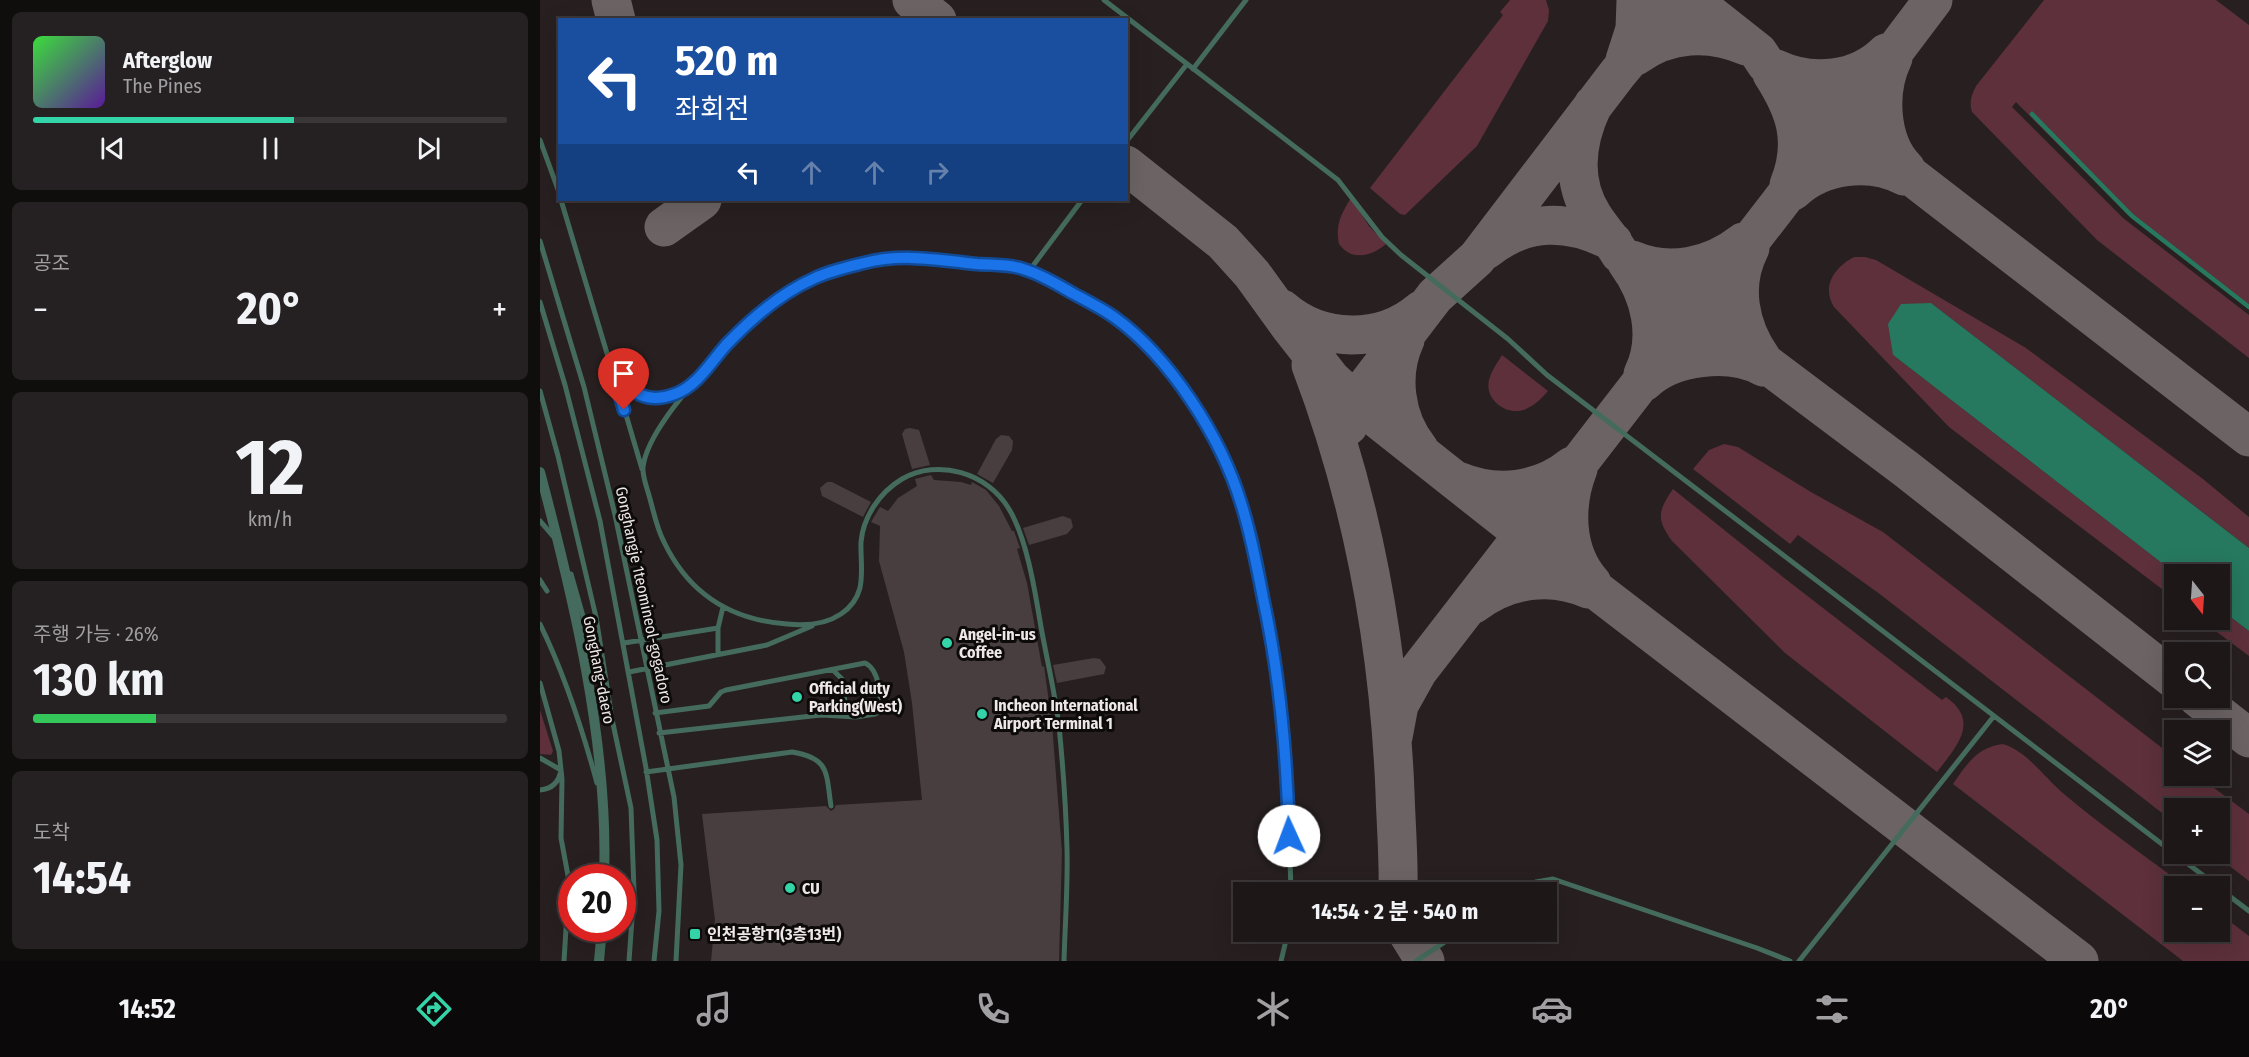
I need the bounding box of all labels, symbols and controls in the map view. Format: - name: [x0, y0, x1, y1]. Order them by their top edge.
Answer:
- text: 520 m: [675, 36, 778, 86]
- icon: left: [576, 42, 654, 120]
- text: Afterglow: [123, 47, 212, 74]
- text: The Pines: [123, 74, 202, 98]
- text: 좌회전: [675, 93, 750, 125]
- icon: previous: [96, 132, 129, 165]
- icon: pause: [254, 132, 287, 165]
- icon: next: [412, 132, 445, 165]
- icon: left: [732, 156, 765, 189]
- icon: ahead: [795, 156, 828, 189]
- icon: ahead: [858, 156, 891, 189]
- icon: right: [921, 156, 954, 189]
- text: 공조: [33, 251, 70, 275]
- text: 20°: [237, 282, 303, 336]
- text: −: [33, 290, 48, 330]
- text: +: [492, 290, 507, 330]
- pin: [598, 348, 649, 410]
- icon: arrive: [607, 357, 640, 390]
- text: 12: [235, 421, 305, 515]
- street label: Gonghangje 1teomineol-gogadoro: [612, 485, 676, 705]
- text: km/h: [248, 507, 292, 531]
- north arrow: [2164, 564, 2230, 630]
- map controls: [2164, 564, 2230, 942]
- street label: Gonghang-daero: [579, 614, 619, 726]
- text: 주행 가능 · 26%: [33, 622, 159, 646]
- place label: Angel-in-us Coffee: [958, 625, 1036, 662]
- marker: Angel-in-us Coffee: [940, 636, 954, 650]
- button: search: [2164, 642, 2230, 708]
- text: 130 km: [33, 653, 165, 707]
- place label: Official duty Parking(West): [809, 679, 902, 716]
- marker: Official duty Parking(West): [790, 690, 804, 704]
- place label: Incheon International Airport Terminal 1: [993, 696, 1138, 733]
- marker: Incheon International Airport Terminal 1: [975, 707, 989, 721]
- button: layers: [2164, 720, 2230, 786]
- button: +: [2164, 798, 2230, 864]
- position arrow: [1257, 804, 1321, 868]
- text: 도착: [33, 820, 70, 844]
- text: 14:54: [33, 851, 131, 905]
- speed limit sign: 20: [558, 864, 636, 942]
- button: −: [2164, 876, 2230, 942]
- place label: CU: [802, 879, 820, 898]
- marker: CU: [783, 881, 797, 895]
- text: 14:54 · 2 분 · 540 m: [1312, 898, 1478, 925]
- place label: 인천공항T1(3층13번): [707, 925, 841, 944]
- marker: 인천공항T1(3층13번): [688, 927, 702, 941]
- icon: directions: [413, 988, 455, 1030]
- icon: music: [693, 988, 735, 1030]
- icon: phone: [972, 988, 1014, 1030]
- icon: climate: [1252, 988, 1294, 1030]
- icon: car: [1531, 988, 1573, 1030]
- icon: filters: [1811, 988, 1853, 1030]
- text: 14:52: [119, 993, 176, 1025]
- text: 20°: [2090, 993, 2130, 1025]

